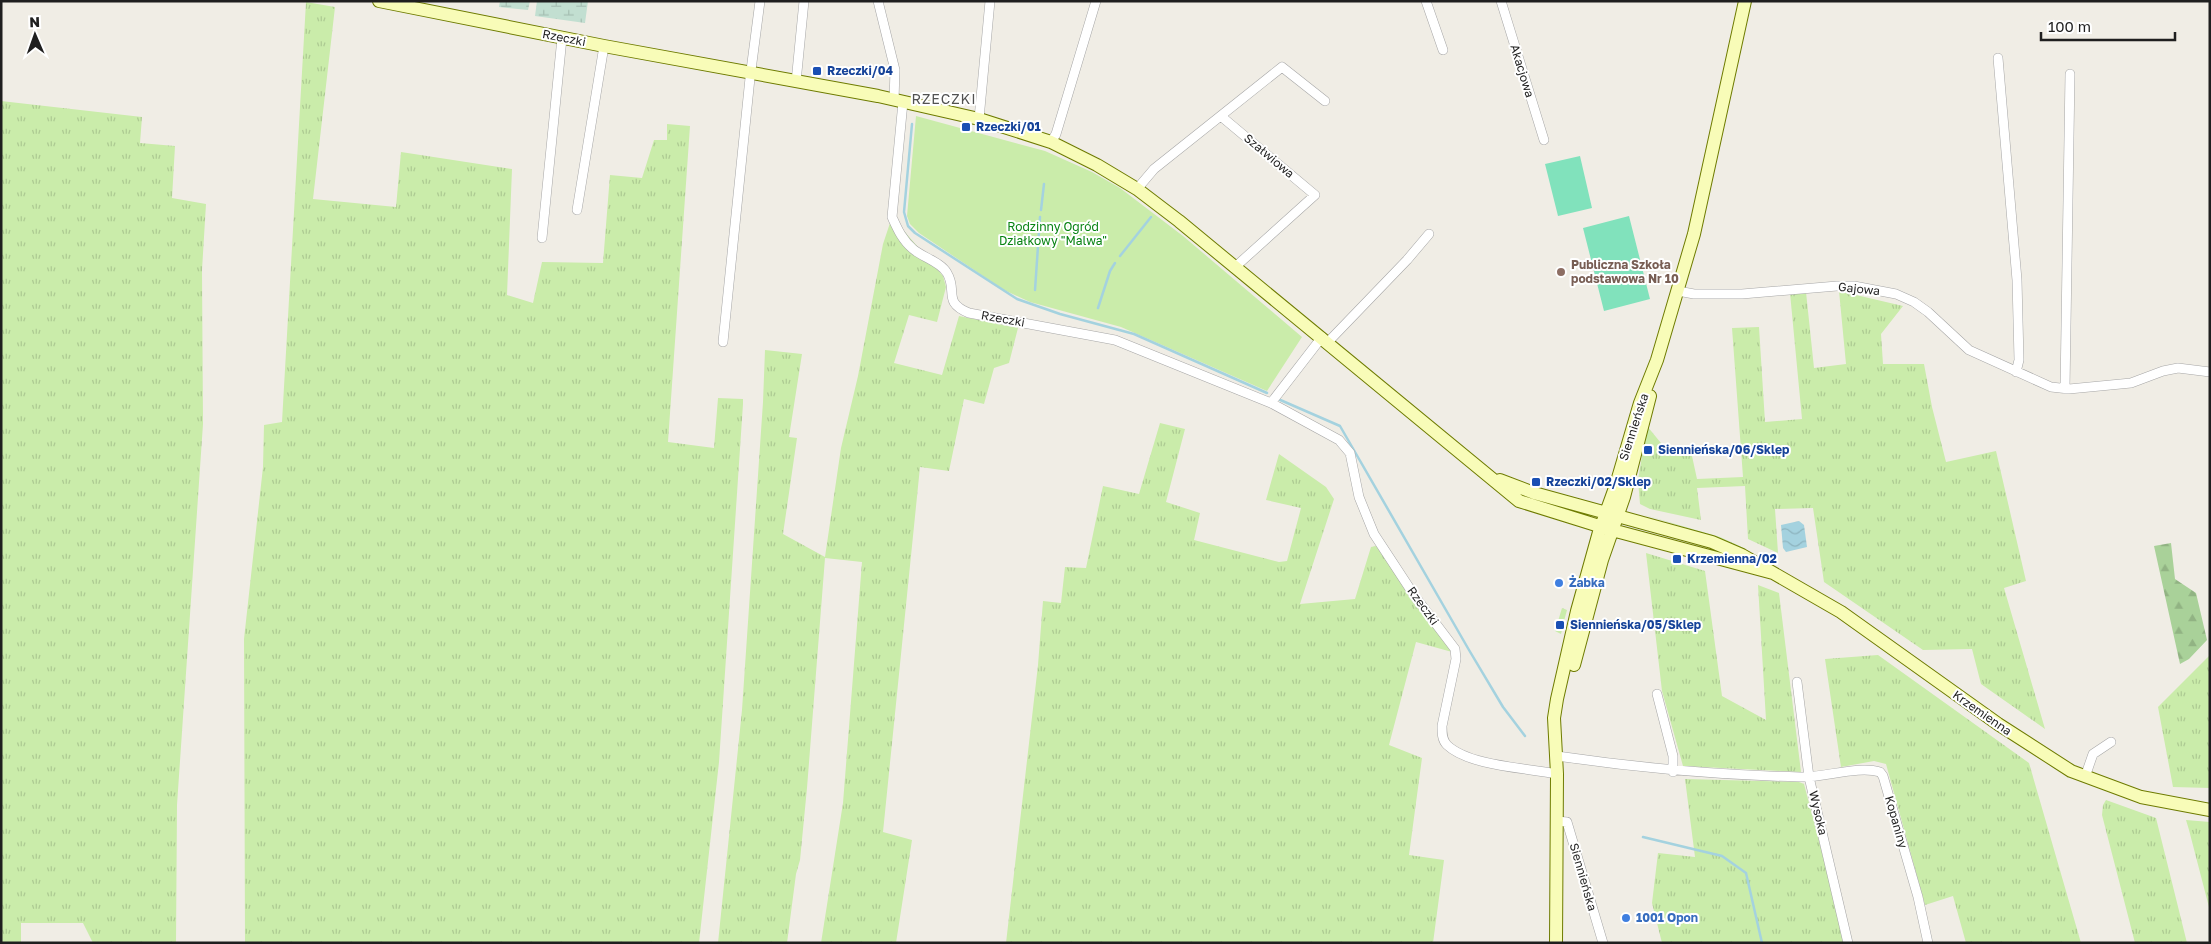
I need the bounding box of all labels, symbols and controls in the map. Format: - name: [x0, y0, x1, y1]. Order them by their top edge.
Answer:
- north arrow: [10, 10, 60, 60]
- scale bar: [2041, 10, 2175, 42]
- text: N: [29, 13, 40, 30]
- text: 100 m: [2048, 17, 2091, 35]
- street label: Rzeczki: [541, 26, 587, 49]
- street label: Akacjowa: [1507, 43, 1538, 99]
- place label: Rzeczki/04: [827, 63, 893, 78]
- marker: Rzeczki/04: [811, 65, 823, 77]
- district label: RZECZKI: [911, 90, 977, 107]
- place label: Rzeczki/01: [976, 119, 1041, 134]
- marker: Rzeczki/01: [960, 121, 972, 133]
- street label: Szałwiowa: [1241, 130, 1298, 181]
- park label: Rodzinny Ogród Działkowy "Malwa": [999, 219, 1107, 248]
- place label: Publiczna Szkoła podstawowa Nr 10: [1571, 257, 1679, 286]
- marker: Publiczna Szkoła podstawowa Nr 10: [1555, 266, 1567, 278]
- street label: Gajowa: [1837, 279, 1881, 298]
- street label: Rzeczki: [980, 307, 1026, 330]
- street label: Siennieńska: [1616, 391, 1651, 462]
- place label: Siennieńska/06/Sklep: [1658, 442, 1790, 457]
- marker: Siennieńska/06/Sklep: [1642, 444, 1654, 456]
- place label: Rzeczki/02/Sklep: [1546, 474, 1652, 489]
- marker: Rzeczki/02/Sklep: [1530, 476, 1542, 488]
- place label: Krzemienna/02: [1687, 551, 1777, 566]
- marker: Krzemienna/02: [1671, 553, 1683, 565]
- place label: Żabka: [1569, 575, 1605, 590]
- marker: Żabka: [1553, 577, 1565, 589]
- street label: Rzeczki: [1404, 583, 1442, 628]
- place label: Siennieńska/05/Sklep: [1570, 617, 1702, 632]
- marker: Siennieńska/05/Sklep: [1554, 619, 1566, 631]
- street label: Krzemienna: [1950, 687, 2015, 738]
- street label: Wysoka: [1806, 789, 1831, 837]
- street label: Kopaniny: [1882, 794, 1911, 850]
- street label: Siennieńska: [1567, 841, 1600, 913]
- place label: 1001 Opon: [1636, 910, 1698, 925]
- marker: 1001 Opon: [1620, 912, 1632, 924]

